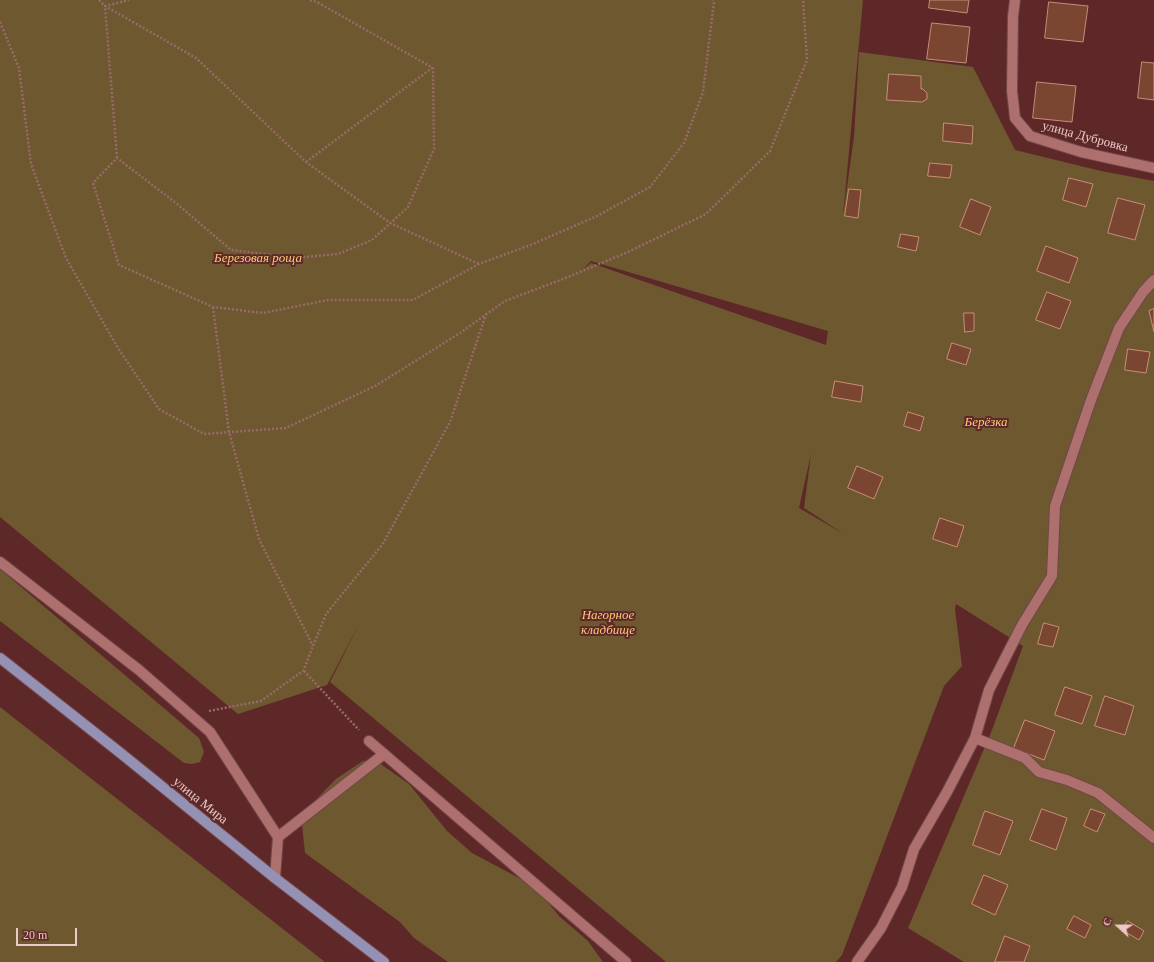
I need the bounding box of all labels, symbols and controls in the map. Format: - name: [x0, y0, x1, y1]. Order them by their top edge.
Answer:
- street label: улица Дубровка: [1040, 118, 1130, 156]
- park label: Березовая роща: [214, 251, 302, 267]
- park label: Берёзка: [964, 415, 1008, 431]
- park label: Нагорное кладбище: [581, 608, 635, 639]
- street label: улица Мира: [169, 774, 231, 828]
- north arrow: [1098, 906, 1138, 946]
- text: С: [1100, 916, 1114, 928]
- scale bar: [18, 920, 79, 946]
- text: 20 m: [23, 928, 47, 942]

